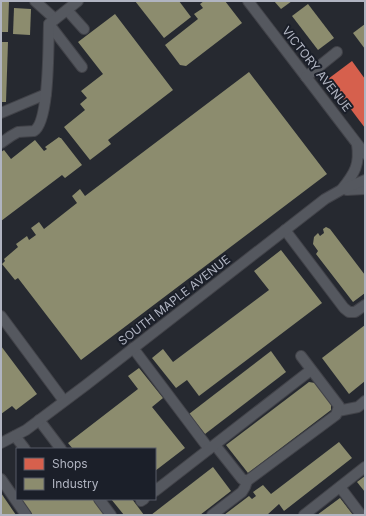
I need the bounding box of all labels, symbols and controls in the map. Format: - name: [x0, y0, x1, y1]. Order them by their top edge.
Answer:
- street label: VICTORY AVENUE: [279, 23, 355, 115]
- street label: SOUTH MAPLE AVENUE: [115, 252, 233, 348]
- legend: [16, 448, 156, 500]
- text: Shops: [52, 456, 88, 471]
- text: Industry: [52, 476, 99, 491]

